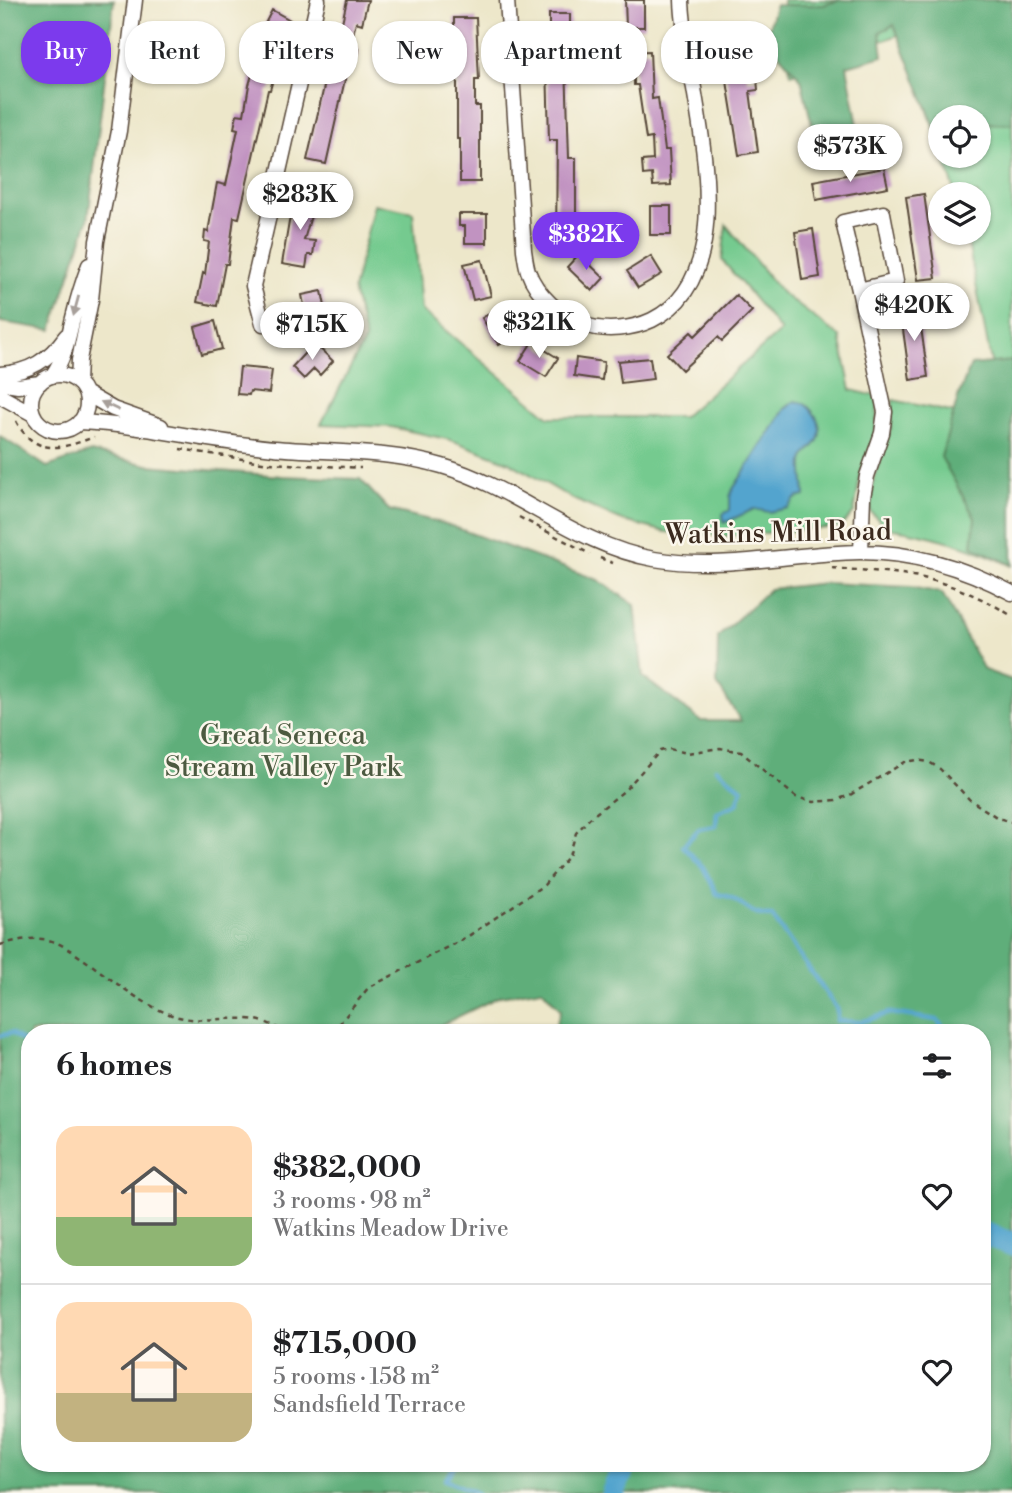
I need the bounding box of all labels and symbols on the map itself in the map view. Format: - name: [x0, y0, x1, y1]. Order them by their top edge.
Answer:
- pin: $573K: [801, 124, 899, 184]
- pin: $283K: [251, 173, 349, 232]
- pin: $382K: [537, 212, 635, 272]
- pin: $420K: [865, 284, 963, 343]
- one-way arrow: [70, 295, 81, 317]
- pin: $321K: [490, 300, 588, 360]
- pin: $715K: [263, 302, 361, 362]
- one-way arrow: [100, 401, 120, 412]
- street label: Watkins Mill Road: [663, 514, 892, 553]
- park label: Great Seneca Stream Valley Park: [165, 718, 403, 785]

